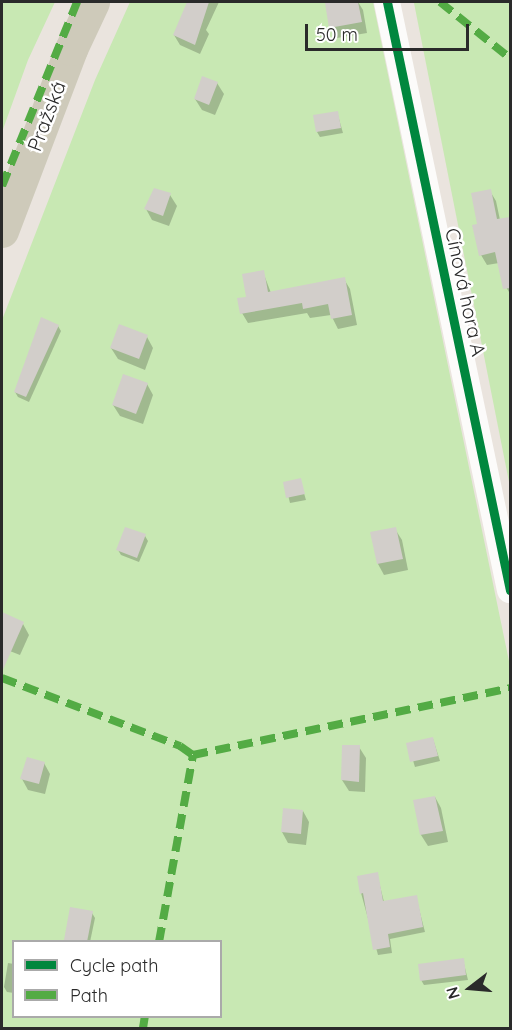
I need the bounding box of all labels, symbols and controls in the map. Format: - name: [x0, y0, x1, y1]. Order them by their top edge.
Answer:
- scale bar: [308, 12, 472, 50]
- text: 50 m: [316, 23, 358, 46]
- street label: Pražská: [22, 78, 70, 154]
- street label: Cínová hora A: [441, 226, 491, 358]
- legend: [12, 940, 222, 1018]
- text: Cycle path: [70, 954, 158, 977]
- north arrow: [440, 958, 500, 1018]
- text: Path: [70, 984, 108, 1007]
- text: N: [441, 985, 464, 1001]

